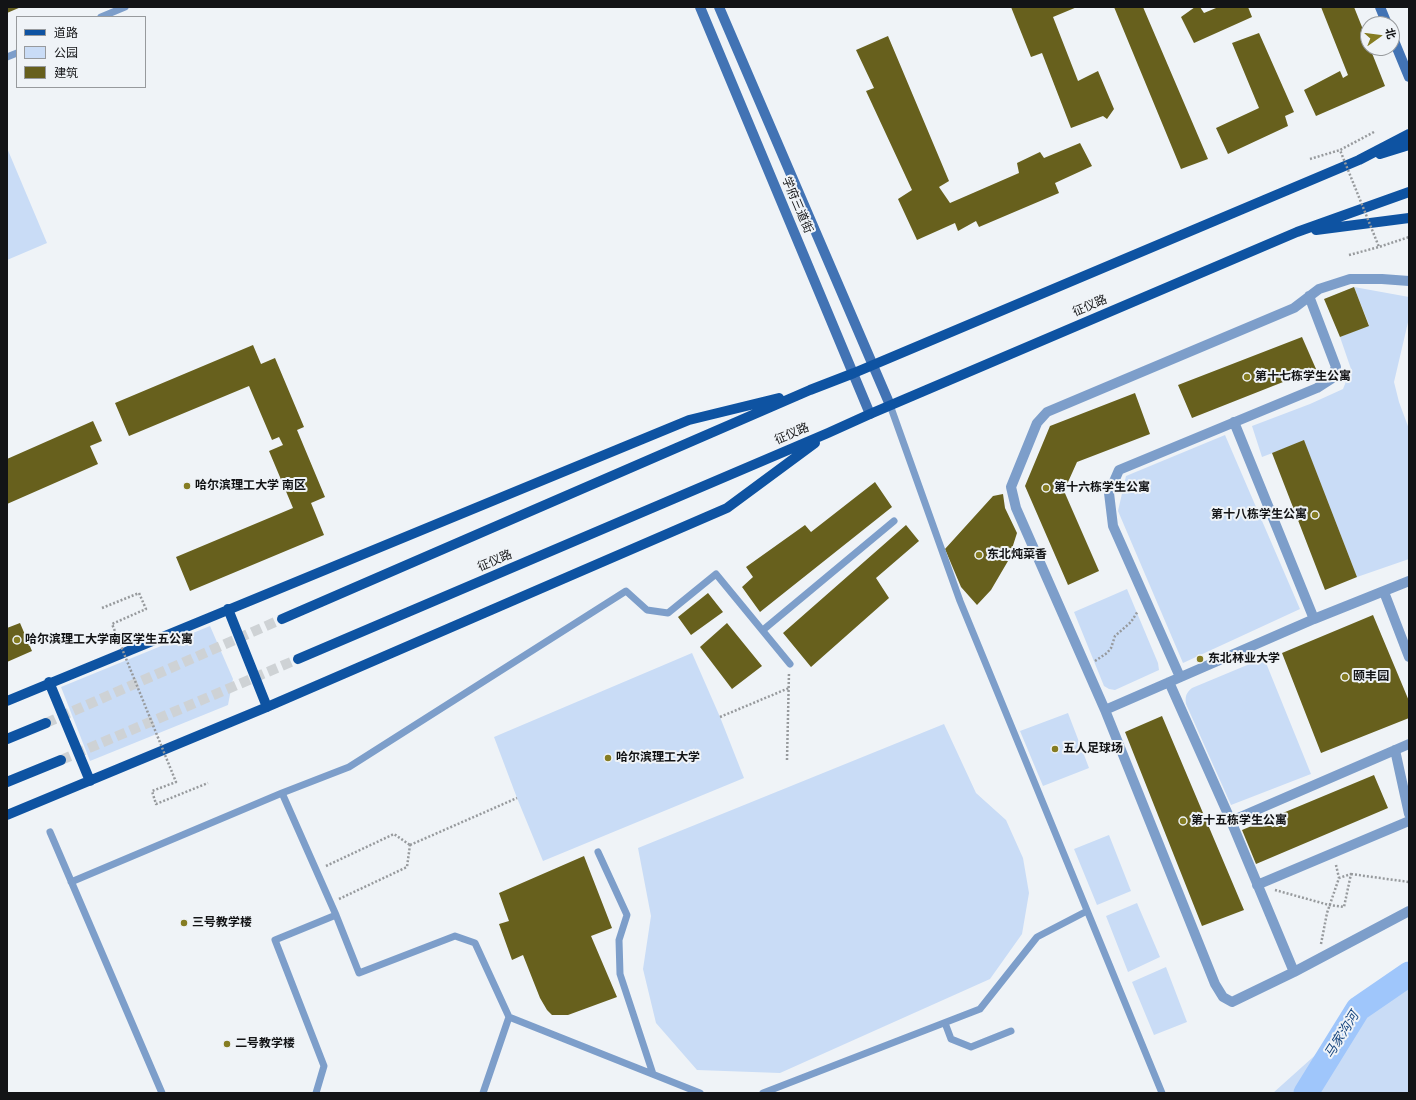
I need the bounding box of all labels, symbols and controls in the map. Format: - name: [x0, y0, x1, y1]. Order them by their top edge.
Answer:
- legend: [16, 16, 146, 88]
- north arrow: [1360, 16, 1400, 56]
- text: 道路: [54, 24, 78, 41]
- text: 北: [1383, 26, 1400, 40]
- text: 公园: [54, 44, 78, 61]
- text: 建筑: [54, 64, 78, 81]
- street label: 学府三道街: [779, 175, 815, 235]
- street label: 征仪路: [1071, 292, 1109, 320]
- place label: 第十七栋学生公寓: [1255, 370, 1351, 384]
- marker: 第十七栋学生公寓: [1242, 372, 1252, 382]
- street label: 征仪路: [773, 420, 811, 448]
- place label: 哈尔滨理工大学 南区: [195, 479, 306, 493]
- marker: 哈尔滨理工大学 南区: [182, 481, 192, 491]
- place label: 第十六栋学生公寓: [1054, 481, 1150, 495]
- marker: 第十六栋学生公寓: [1041, 483, 1051, 493]
- place label: 第十八栋学生公寓: [1211, 508, 1307, 522]
- marker: 第十八栋学生公寓: [1310, 510, 1320, 520]
- street label: 征仪路: [476, 547, 514, 575]
- place label: 东北炖菜香: [987, 548, 1047, 562]
- marker: 东北炖菜香: [974, 550, 984, 560]
- place label: 哈尔滨理工大学南区学生五公寓: [25, 633, 193, 647]
- marker: 哈尔滨理工大学南区学生五公寓: [12, 635, 22, 645]
- place label: 东北林业大学: [1208, 652, 1280, 666]
- marker: 东北林业大学: [1195, 654, 1205, 664]
- place label: 颐丰园: [1353, 670, 1389, 684]
- marker: 颐丰园: [1340, 672, 1350, 682]
- place label: 五人足球场: [1063, 742, 1123, 756]
- marker: 五人足球场: [1050, 744, 1060, 754]
- place label: 哈尔滨理工大学: [616, 751, 700, 765]
- marker: 哈尔滨理工大学: [603, 753, 613, 763]
- place label: 第十五栋学生公寓: [1191, 814, 1287, 828]
- marker: 第十五栋学生公寓: [1178, 816, 1188, 826]
- place label: 三号教学楼: [192, 916, 252, 930]
- marker: 三号教学楼: [179, 918, 189, 928]
- water label: 马家沟河: [1322, 1009, 1362, 1061]
- place label: 二号教学楼: [235, 1037, 295, 1051]
- marker: 二号教学楼: [222, 1039, 232, 1049]

